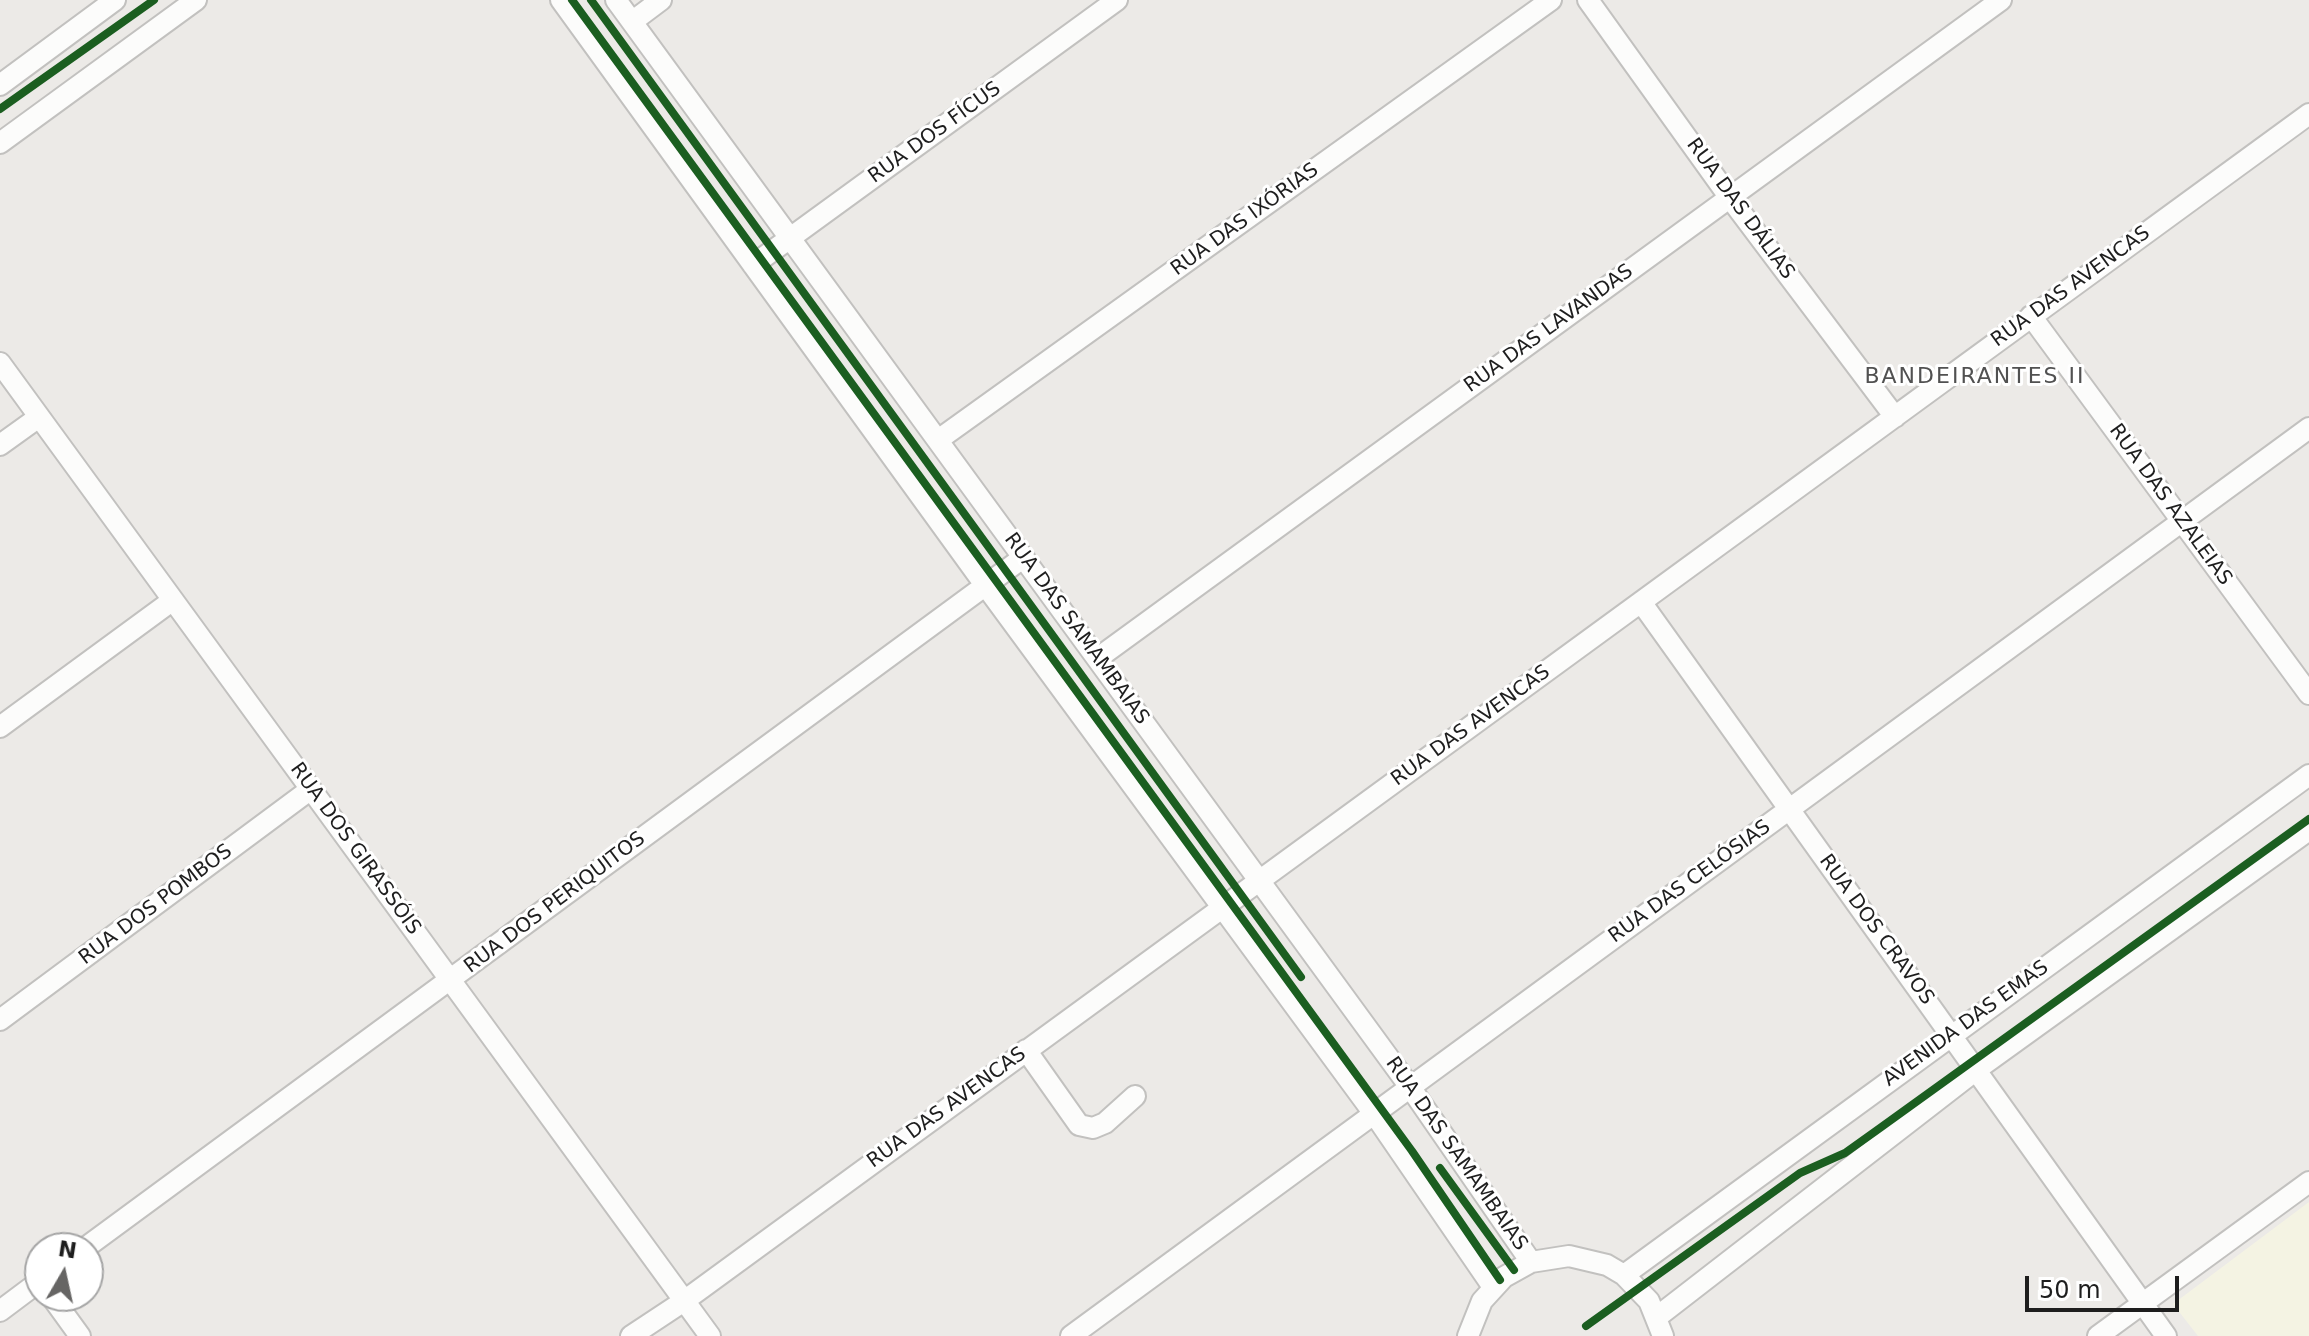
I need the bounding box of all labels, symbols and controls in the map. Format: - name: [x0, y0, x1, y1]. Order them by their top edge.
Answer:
- street label: RUA DOS FÍCUS: [864, 77, 1006, 189]
- street label: RUA DAS DÁLIAS: [1681, 134, 1799, 284]
- street label: RUA DAS IXÓRIAS: [1167, 158, 1323, 282]
- street label: RUA DAS AVENCAS: [1987, 221, 2155, 353]
- street label: RUA DAS LAVANDAS: [1460, 260, 1638, 398]
- district label: BANDEIRANTES II: [1864, 364, 2086, 390]
- street label: RUA DAS AZALEIAS: [2103, 420, 2237, 590]
- street label: RUA DAS SAMAMBAIAS: [998, 529, 1154, 729]
- street label: RUA DAS AVENCAS: [1387, 660, 1555, 792]
- street label: RUA DOS GIRASSÓIS: [285, 758, 425, 940]
- street label: RUA DAS CELÓSIAS: [1604, 815, 1776, 949]
- street label: RUA DOS PERIQUITOS: [460, 827, 650, 979]
- street label: RUA DOS POMBOS: [75, 840, 237, 970]
- street label: RUA DOS CRAVOS: [1813, 850, 1939, 1010]
- street label: AVENIDA DAS EMAS: [1879, 956, 2053, 1092]
- street label: RUA DAS AVENCAS: [863, 1042, 1031, 1174]
- street label: RUA DAS SAMAMBAIAS: [1380, 1053, 1532, 1255]
- north arrow: [24, 1232, 104, 1312]
- text: N: [56, 1236, 79, 1264]
- scale bar: [2029, 1260, 2183, 1310]
- text: 50 m: [2039, 1276, 2101, 1304]

